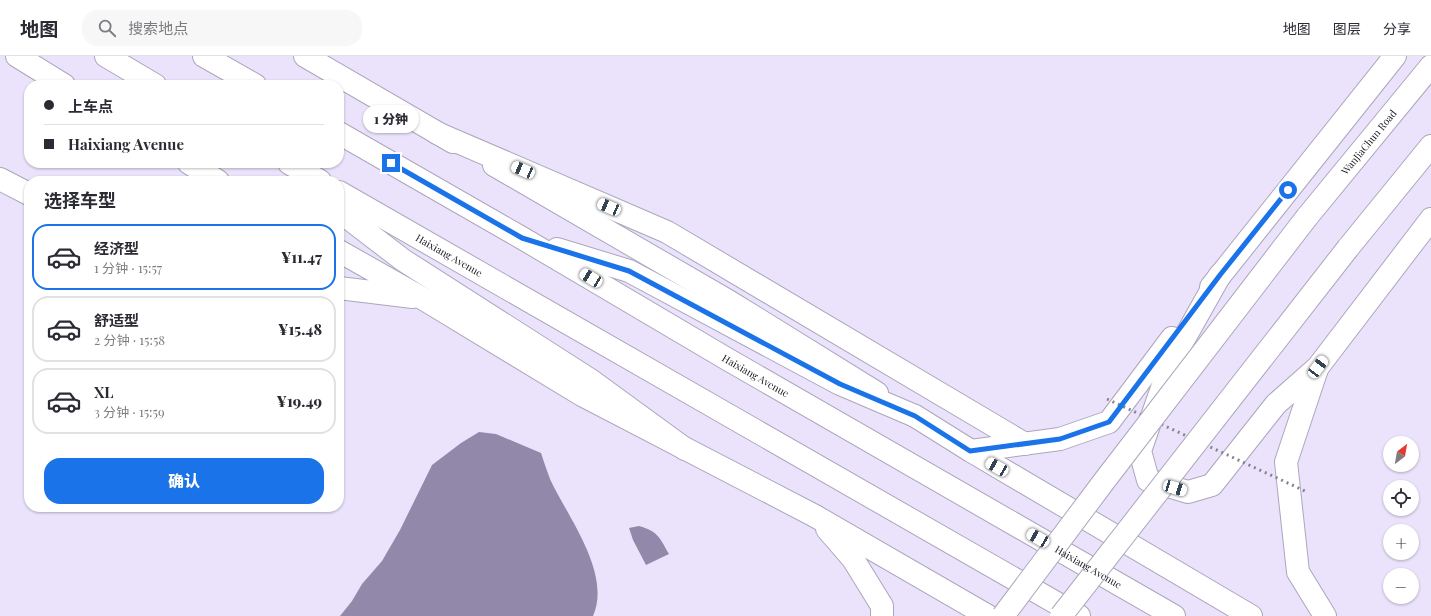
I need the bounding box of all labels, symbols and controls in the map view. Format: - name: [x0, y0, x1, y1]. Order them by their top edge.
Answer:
- search box: [82, 10, 362, 46]
- text: 地图: [20, 15, 58, 41]
- icon: search: [96, 17, 118, 39]
- text: 搜索地点: [128, 18, 188, 38]
- text: 地图: [1283, 19, 1311, 38]
- text: 图层: [1333, 19, 1361, 38]
- text: 分享: [1383, 19, 1411, 38]
- text: 上车点: [68, 96, 113, 116]
- callout: 1 分钟: [363, 105, 419, 133]
- street label: WanJiaChun Road: [1337, 106, 1400, 178]
- text: 1 分钟: [374, 110, 408, 127]
- text: Haixiang Avenue: [68, 134, 184, 154]
- route end: [382, 154, 400, 172]
- car: [510, 160, 536, 180]
- route start: [1279, 181, 1297, 199]
- text: 选择车型: [44, 188, 116, 212]
- car: [596, 197, 622, 217]
- street label: Haixiang Avenue: [413, 230, 485, 280]
- text: 经济型: [94, 238, 139, 258]
- icon: car: [46, 239, 82, 275]
- text: ¥11.47: [281, 247, 322, 267]
- text: 1 分钟 · 15:57: [94, 259, 162, 276]
- car: [578, 267, 604, 289]
- text: 舒适型: [94, 310, 139, 330]
- icon: car: [46, 311, 82, 347]
- text: ¥15.48: [278, 319, 322, 339]
- text: 2 分钟 · 15:58: [94, 331, 165, 348]
- street label: Haixiang Avenue: [720, 351, 792, 400]
- car: [1306, 354, 1330, 380]
- text: XL: [94, 382, 114, 402]
- icon: car: [46, 383, 82, 419]
- text: ¥19.49: [277, 391, 322, 411]
- text: 3 分钟 · 15:59: [94, 403, 165, 420]
- north arrow: [1383, 436, 1419, 472]
- map controls: [1383, 436, 1419, 604]
- car: [984, 456, 1010, 478]
- button: 确认: [44, 458, 324, 504]
- car: [1162, 479, 1188, 497]
- button: locate: [1383, 480, 1419, 516]
- button: +: [1383, 524, 1419, 560]
- car: [1025, 527, 1051, 549]
- street label: Haixiang Avenue: [1053, 542, 1124, 592]
- button: −: [1383, 568, 1419, 604]

